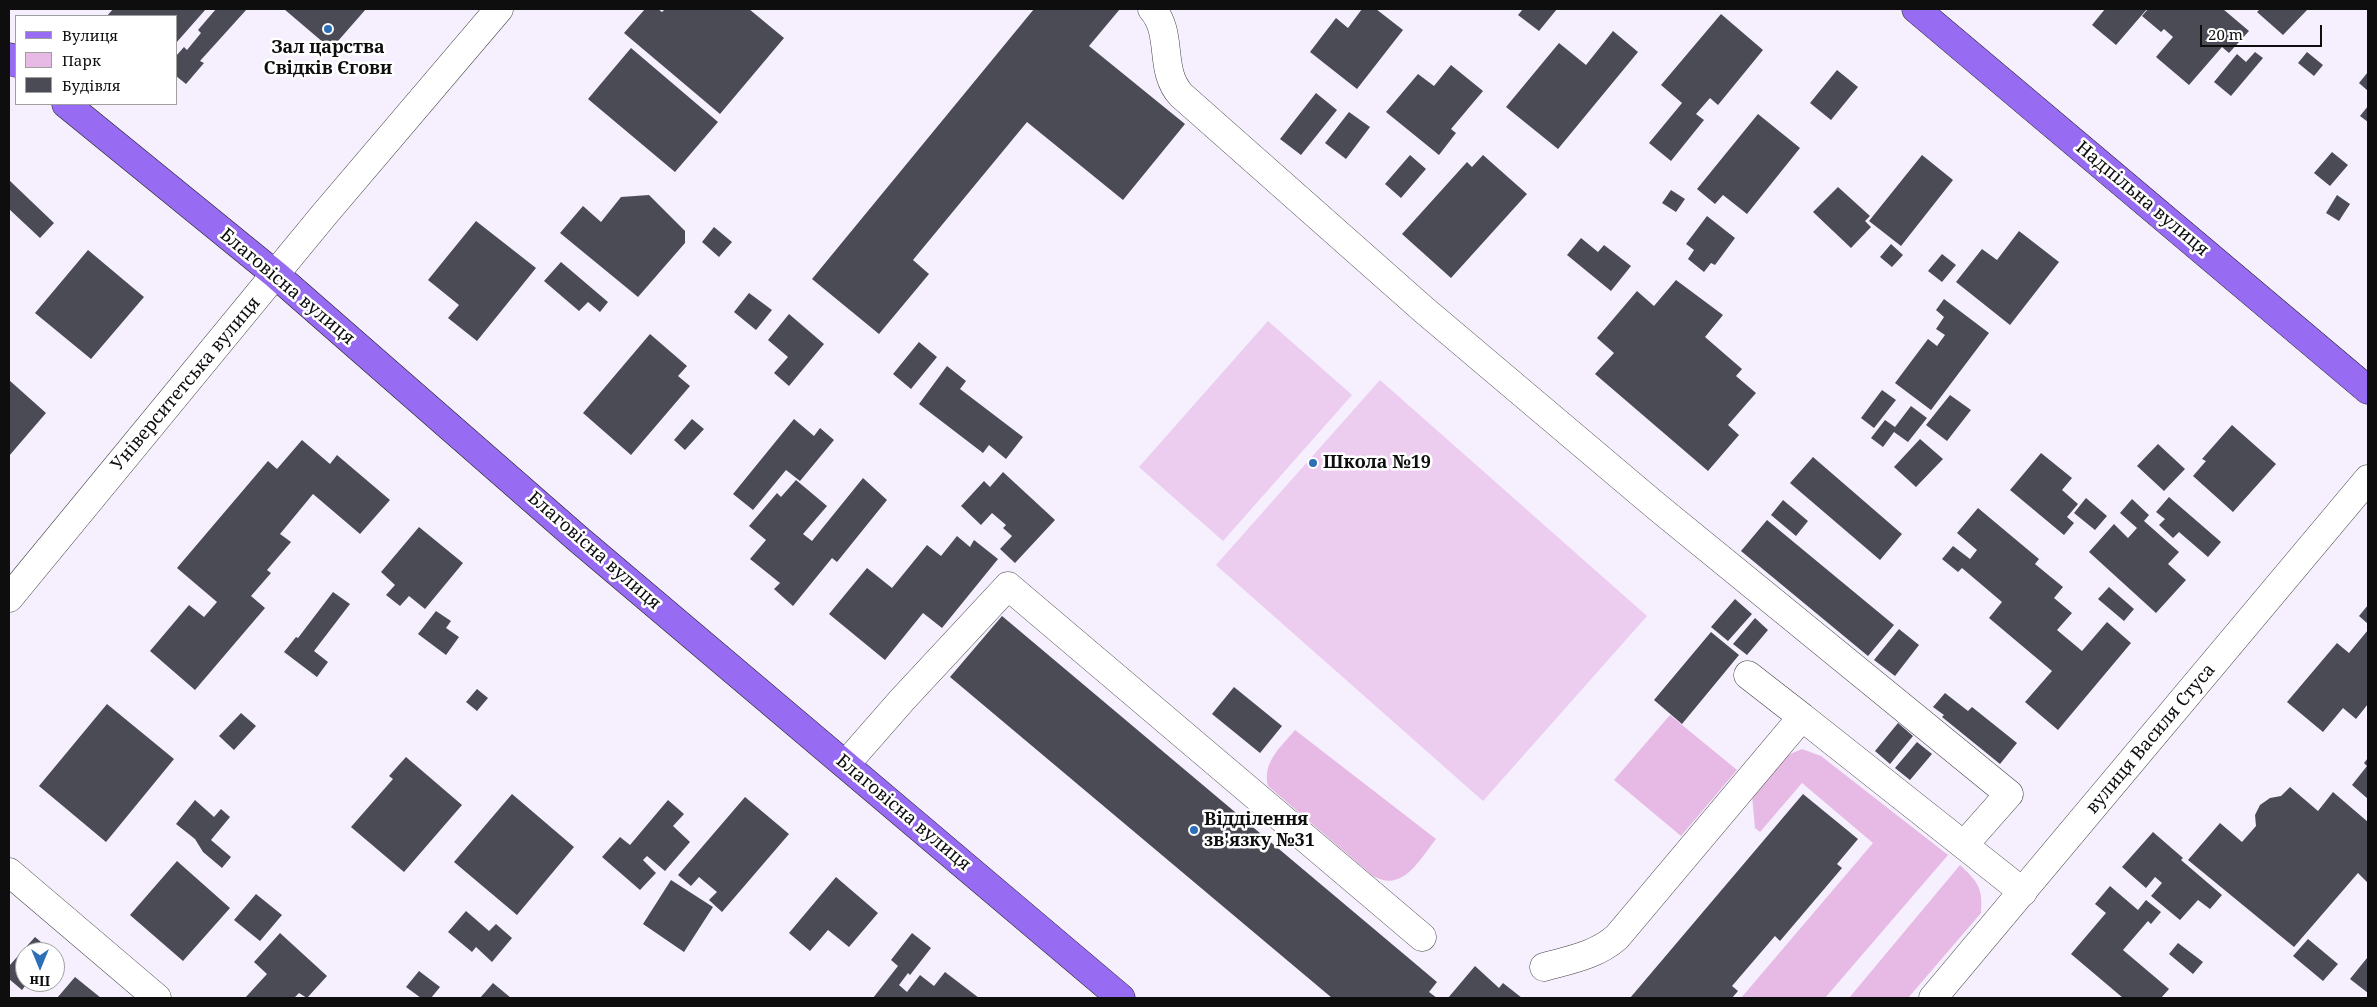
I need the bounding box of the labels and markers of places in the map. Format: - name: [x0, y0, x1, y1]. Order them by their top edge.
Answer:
- marker: Зал царства Свідків Єгови: [322, 23, 334, 35]
- place label: Зал царства Свідків Єгови: [264, 37, 392, 80]
- place label: Школа №19: [1323, 452, 1431, 474]
- marker: Школа №19: [1307, 457, 1319, 469]
- place label: Відділення зв'язку №31: [1204, 809, 1315, 852]
- marker: Відділення зв'язку №31: [1188, 824, 1200, 836]

